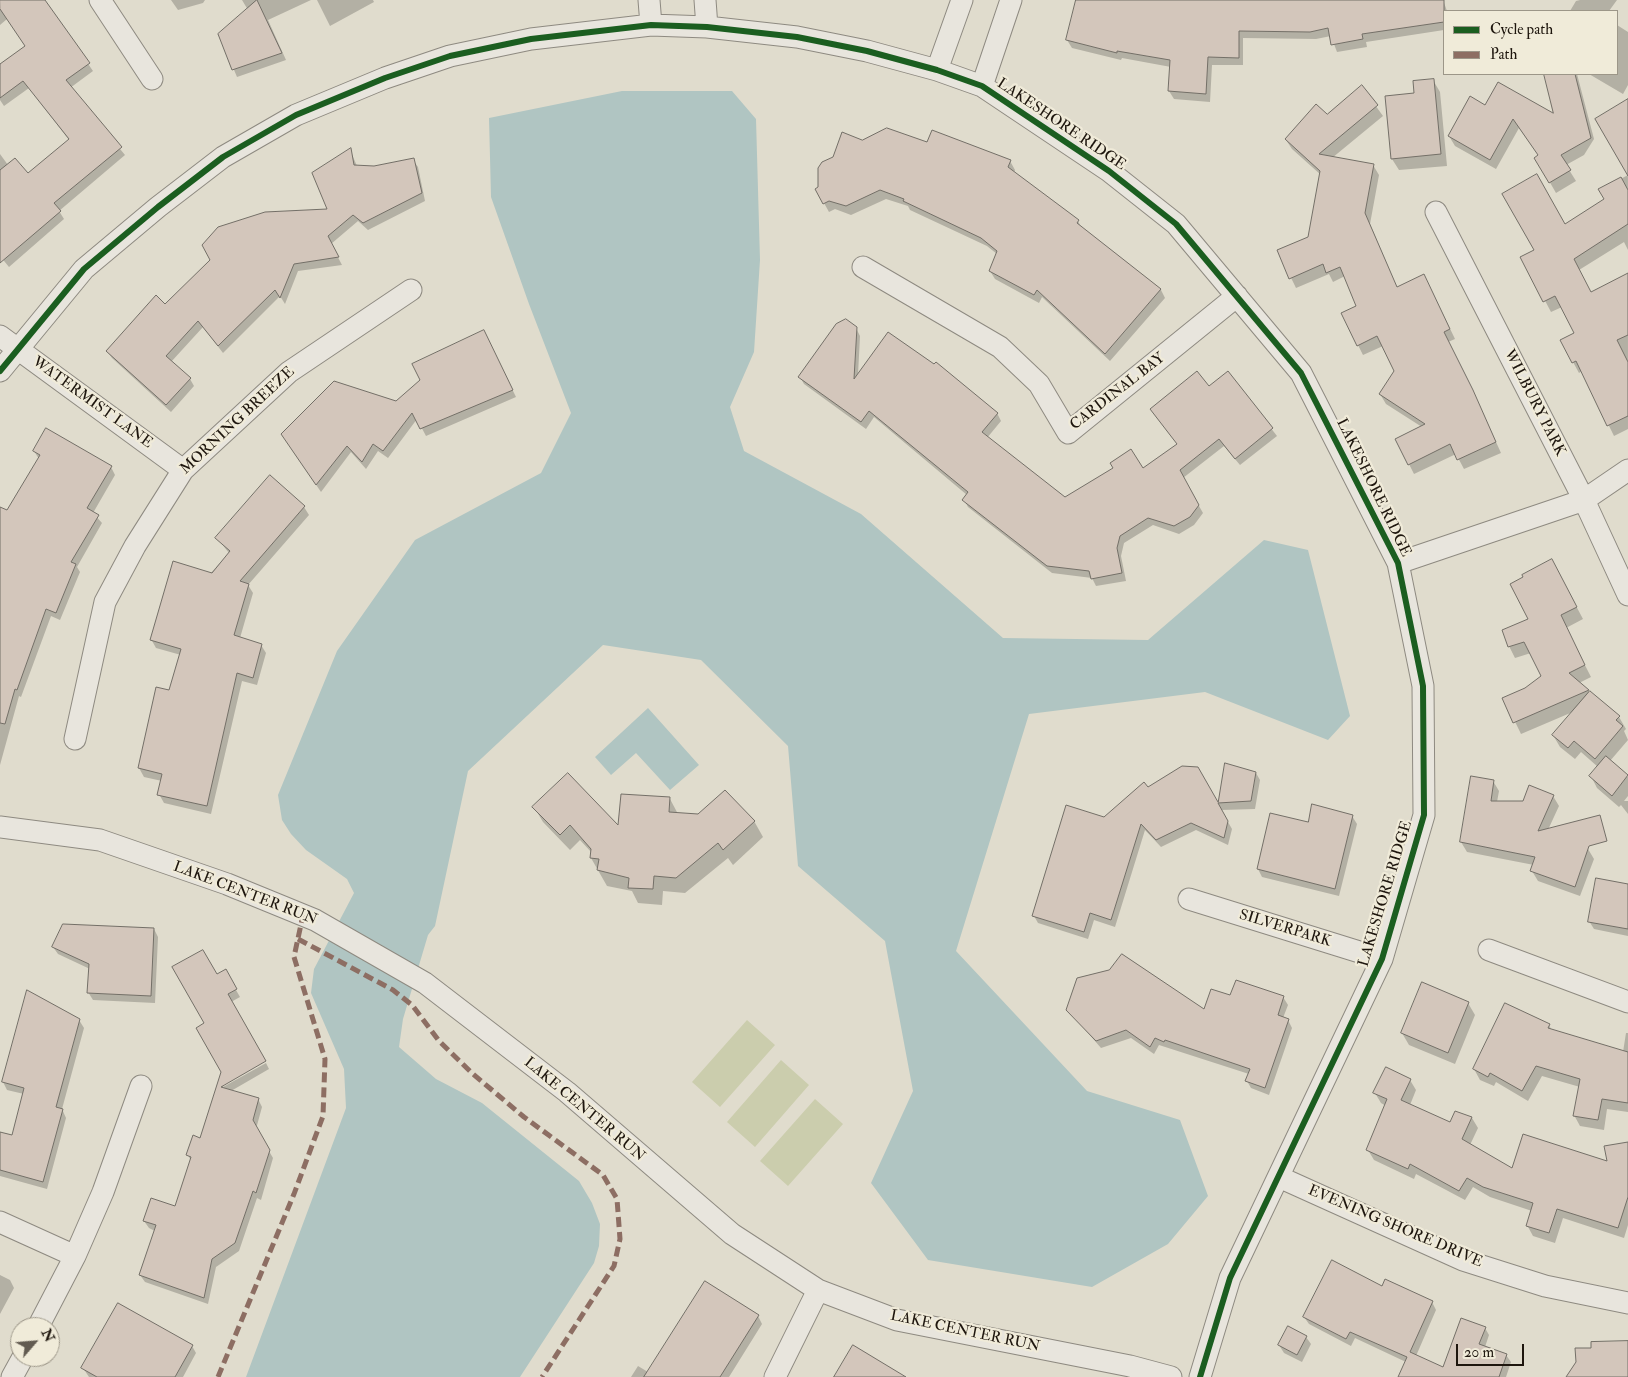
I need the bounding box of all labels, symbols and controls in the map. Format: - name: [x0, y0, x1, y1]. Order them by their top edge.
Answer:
- legend: [1443, 10, 1618, 75]
- text: Cycle path: [1490, 20, 1553, 39]
- text: Path: [1490, 45, 1517, 64]
- street label: LAKESHORE RIDGE: [993, 75, 1129, 175]
- street label: WILBURY PARK: [1499, 347, 1569, 459]
- street label: CARDINAL BAY: [1067, 349, 1169, 435]
- street label: WATERMIST LANE: [28, 353, 156, 453]
- street label: MORNING BREEZE: [177, 363, 299, 479]
- street label: LAKESHORE RIDGE: [1332, 416, 1414, 560]
- street label: LAKESHORE RIDGE: [1355, 819, 1417, 969]
- street label: LAKE CENTER RUN: [171, 858, 319, 930]
- street label: SILVERPARK: [1237, 906, 1333, 952]
- street label: LAKE CENTER RUN: [520, 1054, 648, 1166]
- street label: EVENING SHORE DRIVE: [1305, 1182, 1485, 1272]
- street label: LAKE CENTER RUN: [888, 1307, 1042, 1357]
- north arrow: [10, 1317, 60, 1367]
- text: N: [37, 1326, 58, 1345]
- scale bar: [1458, 1334, 1526, 1366]
- text: 20 m: [1464, 1343, 1494, 1362]

